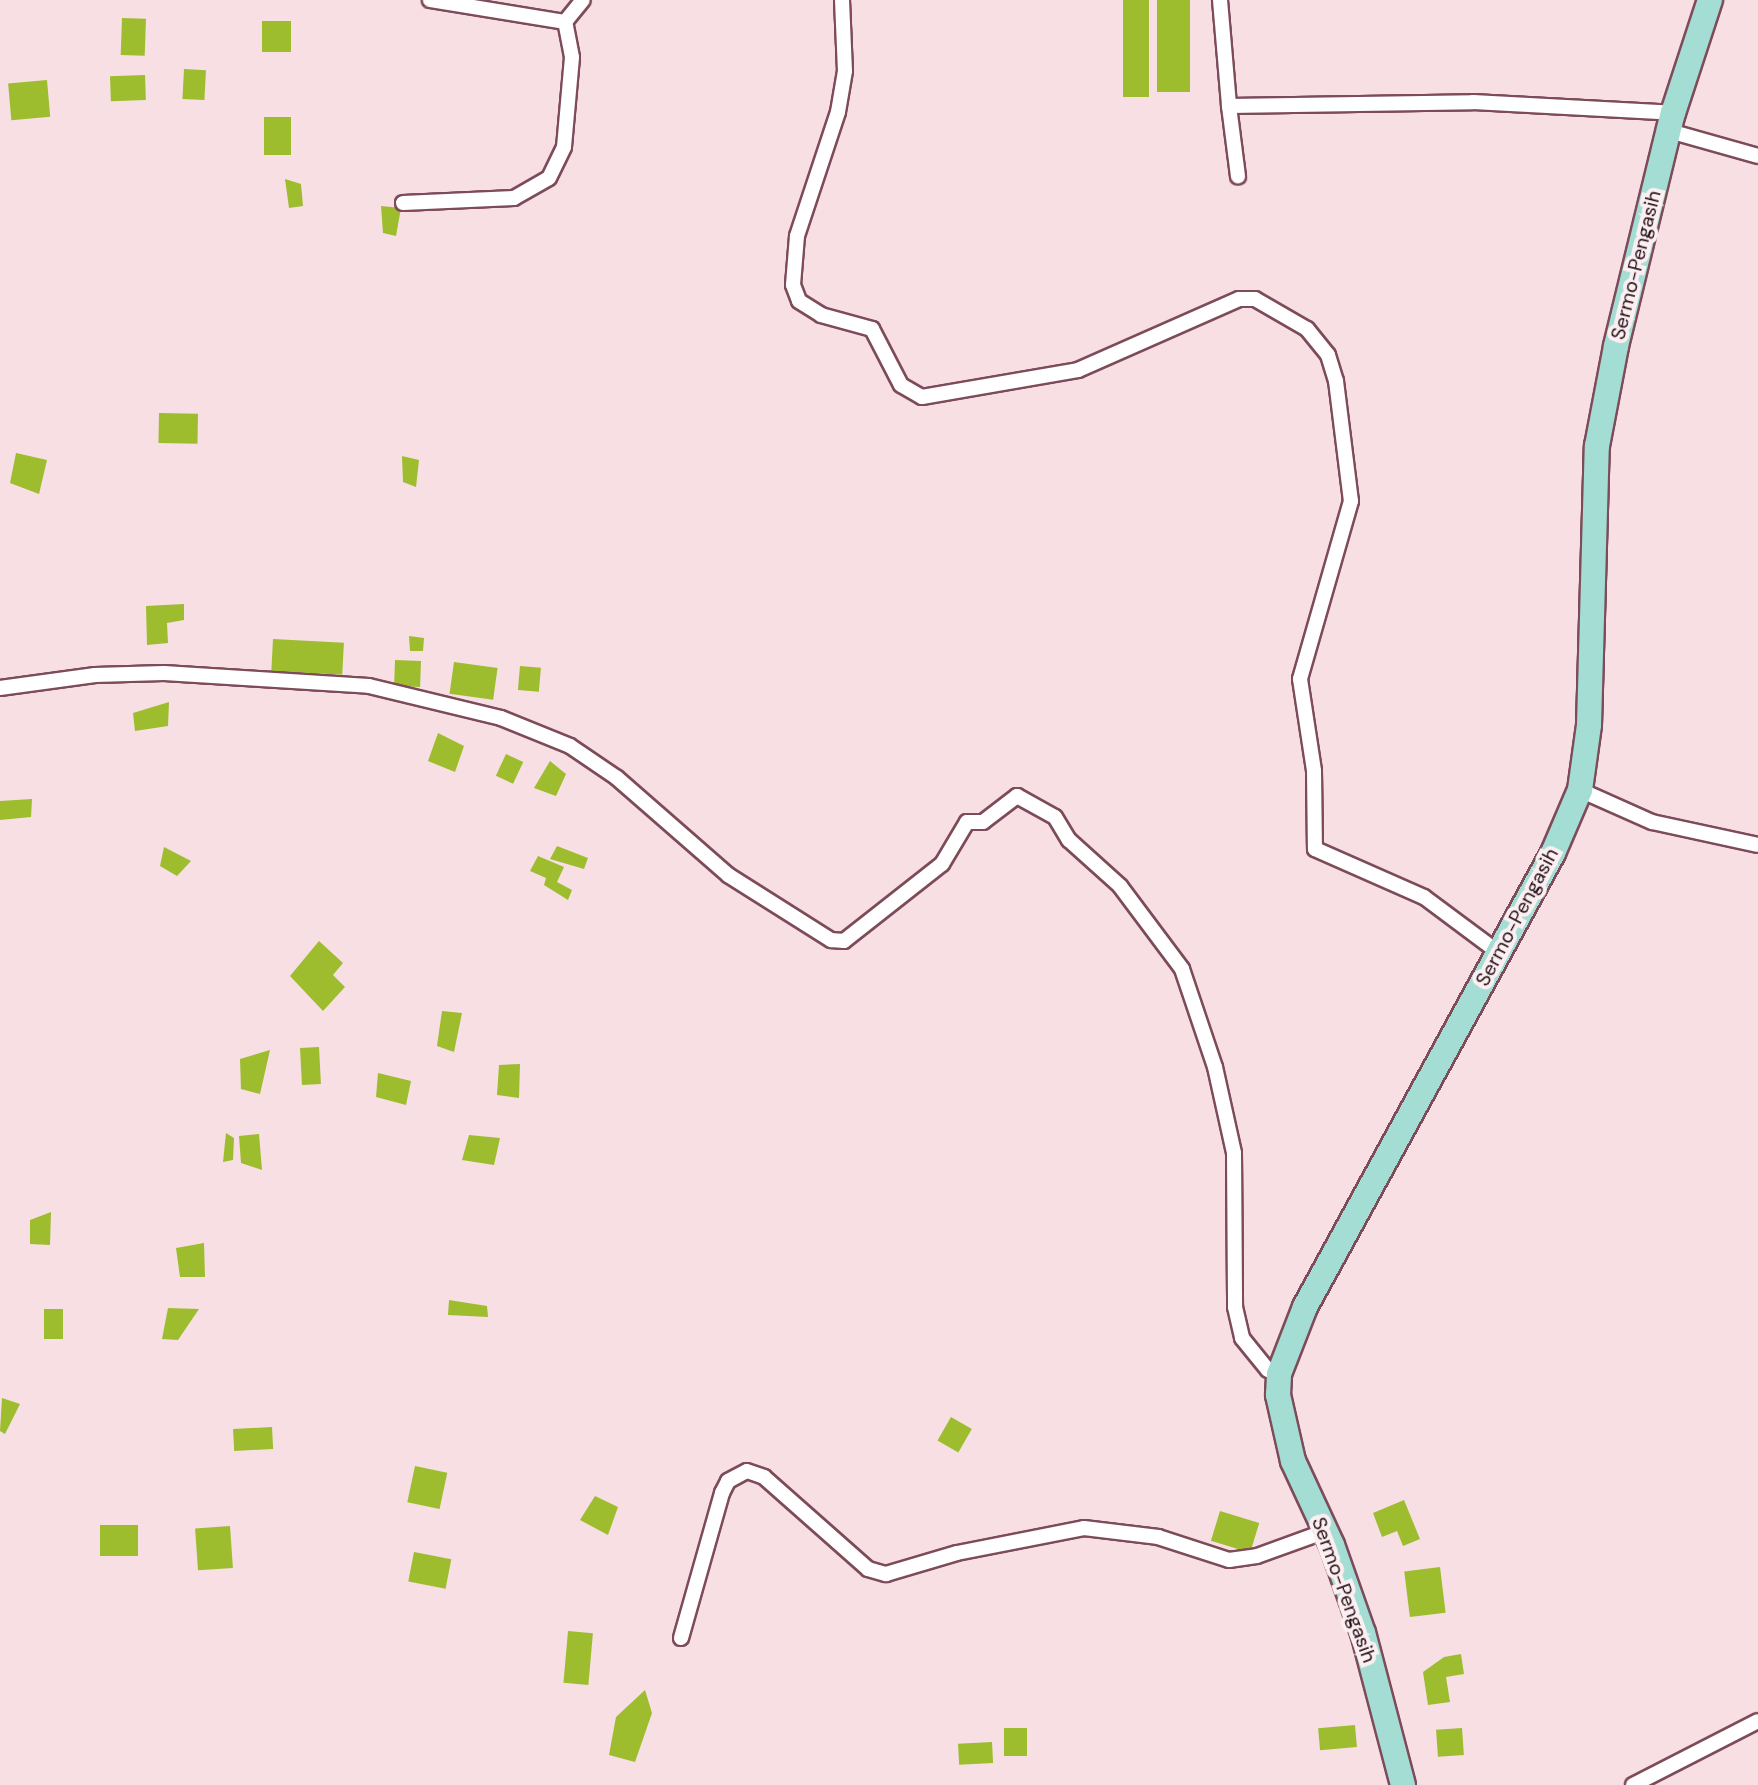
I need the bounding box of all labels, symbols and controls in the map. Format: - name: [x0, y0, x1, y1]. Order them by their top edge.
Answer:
- street label: Sermo-Pengasih: [1606, 188, 1666, 342]
- street label: Sermo-Pengasih: [1470, 844, 1564, 990]
- street label: Sermo-Pengasih: [1307, 1514, 1381, 1666]

